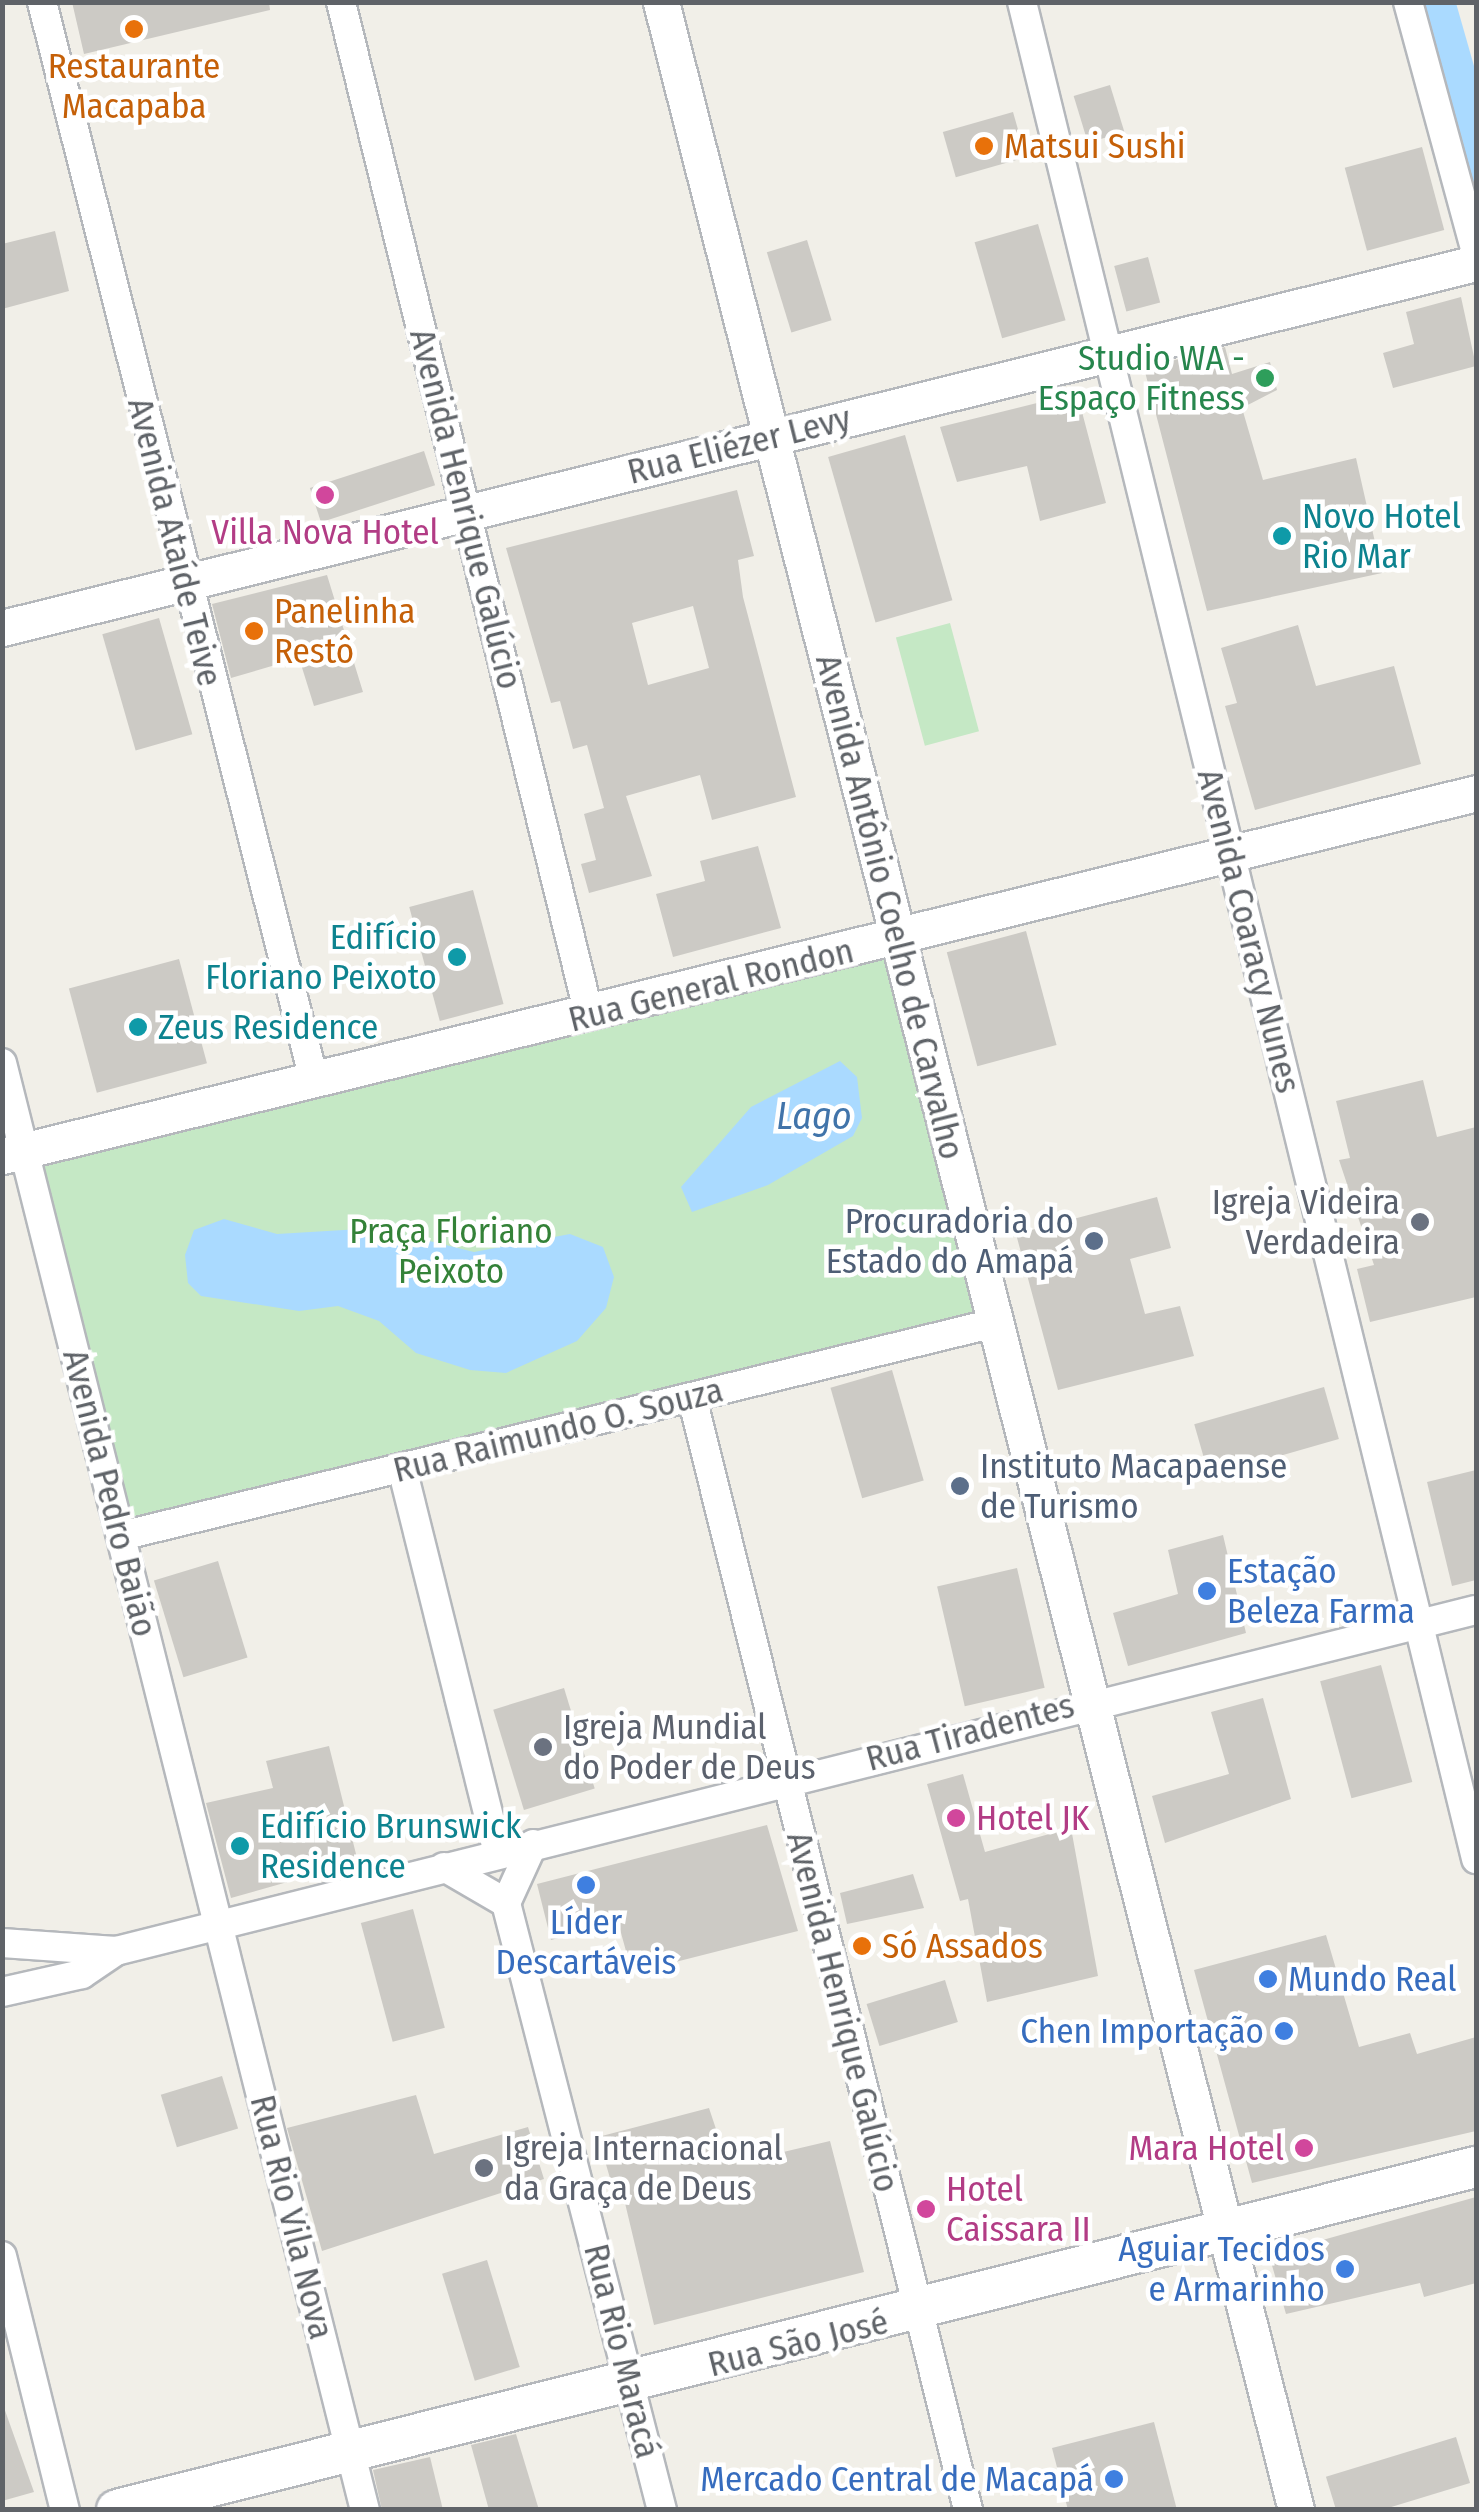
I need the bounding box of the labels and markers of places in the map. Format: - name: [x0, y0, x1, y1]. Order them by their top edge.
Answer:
- marker: Restaurante Macapaba: [123, 18, 145, 40]
- place label: Restaurante Macapaba: [48, 45, 220, 127]
- place label: Matsui Sushi: [1004, 125, 1186, 167]
- marker: Matsui Sushi: [973, 135, 995, 157]
- place label: Studio WA - Espaço Fitness: [1038, 337, 1245, 419]
- marker: Studio WA - Espaço Fitness: [1254, 367, 1276, 389]
- marker: Villa Nova Hotel: [314, 484, 336, 506]
- place label: Novo Hotel Rio Mar: [1302, 495, 1461, 577]
- place label: Villa Nova Hotel: [211, 511, 439, 553]
- marker: Novo Hotel Rio Mar: [1271, 525, 1293, 547]
- place label: Panelinha Restô: [274, 590, 415, 672]
- marker: Panelinha Restô: [243, 620, 265, 642]
- place label: Edifício Floriano Peixoto: [205, 916, 437, 998]
- marker: Edifício Floriano Peixoto: [446, 946, 468, 968]
- place label: Zeus Residence: [158, 1006, 378, 1048]
- marker: Zeus Residence: [127, 1016, 149, 1038]
- place label: Igreja Videira Verdadeira: [1212, 1181, 1400, 1263]
- place label: Procuradoria do Estado do Amapá: [826, 1200, 1074, 1282]
- marker: Igreja Videira Verdadeira: [1409, 1211, 1431, 1233]
- marker: Procuradoria do Estado do Amapá: [1083, 1230, 1105, 1252]
- place label: Instituto Macapaense de Turismo: [980, 1445, 1287, 1527]
- marker: Instituto Macapaense de Turismo: [949, 1475, 971, 1497]
- place label: Estação Beleza Farma: [1227, 1550, 1415, 1632]
- marker: Estação Beleza Farma: [1196, 1580, 1218, 1602]
- place label: Igreja Mundial do Poder de Deus: [563, 1706, 816, 1788]
- marker: Igreja Mundial do Poder de Deus: [532, 1736, 554, 1758]
- place label: Hotel JK: [976, 1797, 1089, 1839]
- place label: Edifício Brunswick Residence: [260, 1805, 521, 1887]
- marker: Hotel JK: [945, 1807, 967, 1829]
- marker: Edifício Brunswick Residence: [229, 1835, 251, 1857]
- marker: Líder Descartáveis: [575, 1874, 597, 1896]
- place label: Líder Descartáveis: [496, 1901, 676, 1983]
- place label: Só Assados: [882, 1925, 1043, 1967]
- marker: Só Assados: [851, 1935, 873, 1957]
- place label: Mundo Real: [1288, 1958, 1457, 2000]
- marker: Mundo Real: [1257, 1968, 1279, 1990]
- place label: Chen Importação: [1020, 2010, 1264, 2052]
- marker: Chen Importação: [1273, 2020, 1295, 2042]
- place label: Igreja Internacional da Graça de Deus: [504, 2127, 783, 2209]
- place label: Mara Hotel: [1128, 2127, 1284, 2169]
- marker: Mara Hotel: [1293, 2137, 1315, 2159]
- marker: Igreja Internacional da Graça de Deus: [473, 2157, 495, 2179]
- place label: Hotel Caissara II: [946, 2168, 1091, 2250]
- marker: Hotel Caissara II: [915, 2198, 937, 2220]
- place label: Aguiar Tecidos e Armarinho: [1118, 2228, 1325, 2310]
- marker: Aguiar Tecidos e Armarinho: [1334, 2258, 1356, 2280]
- place label: Mercado Central de Macapá: [700, 2458, 1094, 2500]
- marker: Mercado Central de Macapá: [1103, 2468, 1125, 2490]

